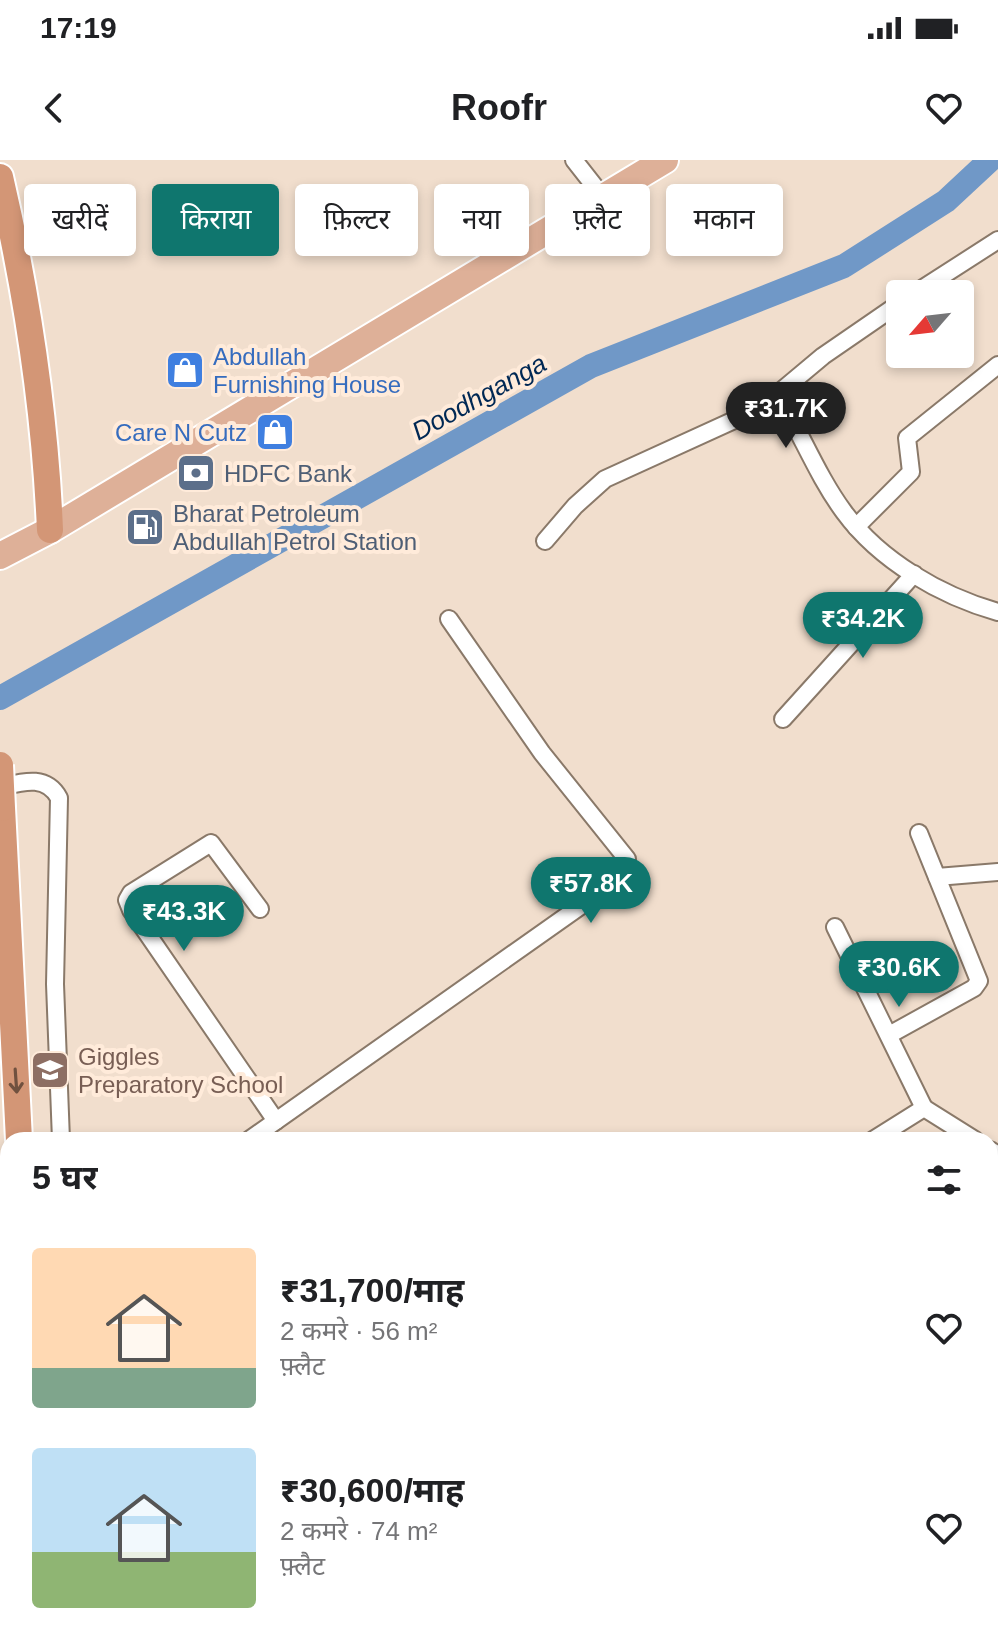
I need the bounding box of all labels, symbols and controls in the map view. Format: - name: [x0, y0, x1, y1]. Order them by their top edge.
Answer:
- text: 17:19: [40, 11, 117, 44]
- icon: back: [32, 86, 76, 130]
- icon: heart: [922, 86, 966, 130]
- text: Roofr: [451, 87, 547, 128]
- chip: खरीदें: [24, 184, 136, 256]
- chip: किराया: [152, 184, 279, 256]
- chip: फ़िल्टर: [295, 184, 418, 256]
- chip: नया: [434, 184, 529, 256]
- chip: फ़्लैट: [545, 184, 650, 256]
- chip: मकान: [666, 184, 783, 256]
- north arrow: [886, 280, 974, 368]
- map controls: [886, 280, 974, 368]
- place label: Abdullah Furnishing House: [213, 343, 401, 398]
- water label: Doodhganga: [407, 348, 551, 446]
- shop icon: Abdullah Furnishing House: [164, 349, 206, 391]
- pin: ₹31.7K: [721, 382, 851, 450]
- text: ₹31.7K: [744, 393, 828, 423]
- shop icon: Care N Cutz: [254, 411, 296, 453]
- place label: Care N Cutz: [115, 419, 247, 446]
- bank icon: HDFC Bank: [175, 452, 217, 494]
- place label: HDFC Bank: [224, 460, 353, 487]
- place label: Bharat Petroleum Abdullah Petrol Station: [173, 500, 417, 555]
- fuel station icon: Bharat Petroleum Abdullah Petrol Station: [124, 506, 166, 548]
- pin: ₹34.2K: [798, 592, 928, 660]
- text: ₹34.2K: [821, 603, 905, 633]
- pin: ₹57.8K: [526, 857, 656, 925]
- text: ₹57.8K: [549, 868, 633, 898]
- pin: ₹43.3K: [119, 885, 249, 953]
- text: ₹43.3K: [142, 896, 226, 926]
- pin: ₹30.6K: [834, 941, 964, 1009]
- text: ₹30.6K: [857, 952, 941, 982]
- place label: Giggles Preparatory School: [78, 1043, 283, 1098]
- school or university icon: Giggles Preparatory School: [29, 1049, 71, 1091]
- one-way arrow: [8, 1067, 23, 1094]
- text: 5 घर: [32, 1158, 97, 1196]
- icon: filters: [922, 1158, 966, 1202]
- text: ₹31,700/माह: [280, 1271, 464, 1309]
- icon: home: [96, 1280, 192, 1376]
- icon: heart: [922, 1306, 966, 1350]
- text: 2 कमरे · 56 m²: [280, 1316, 437, 1346]
- text: फ़्लैट: [280, 1351, 325, 1381]
- text: ₹30,600/माह: [280, 1471, 464, 1509]
- icon: home: [96, 1480, 192, 1576]
- icon: heart: [922, 1506, 966, 1550]
- text: 2 कमरे · 74 m²: [280, 1516, 437, 1546]
- text: फ़्लैट: [280, 1551, 325, 1581]

